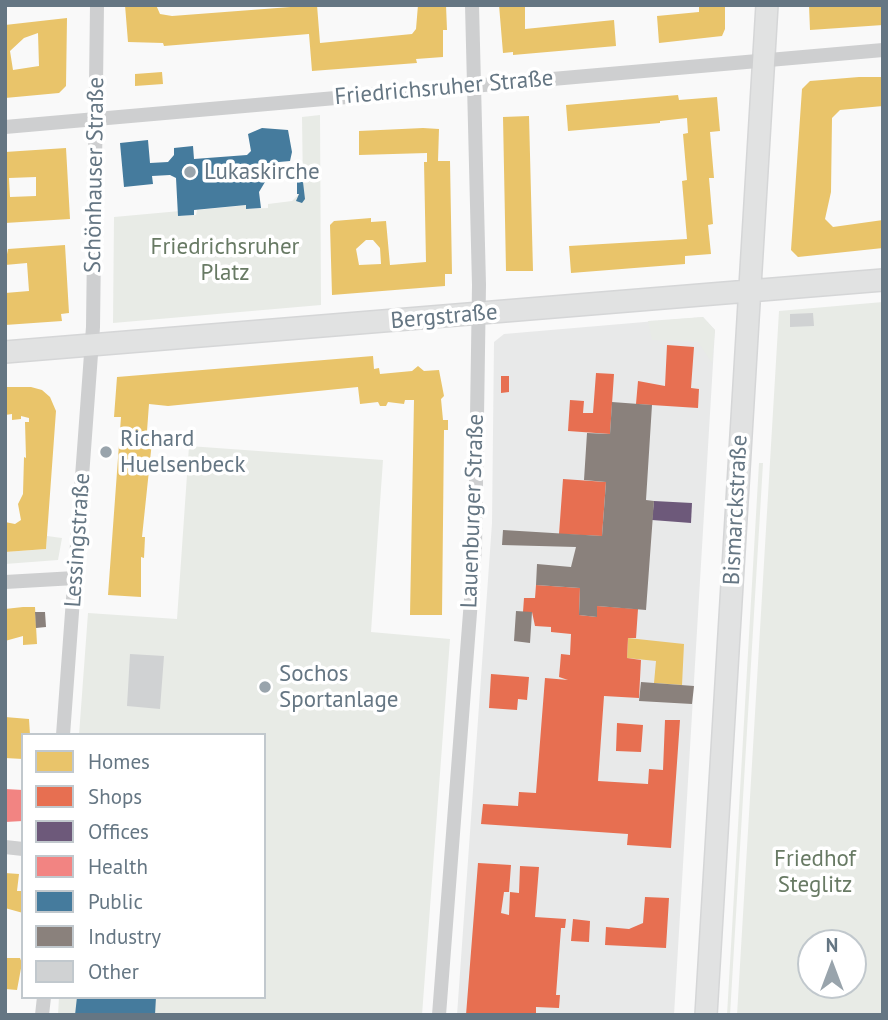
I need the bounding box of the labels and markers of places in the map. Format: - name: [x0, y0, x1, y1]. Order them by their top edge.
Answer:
- place label: Lukaskirche: [204, 158, 320, 186]
- marker: Lukaskirche: [182, 164, 198, 180]
- place label: Richard Huelsenbeck: [120, 425, 245, 479]
- marker: Richard Huelsenbeck: [98, 444, 114, 460]
- place label: Sochos Sportanlage: [279, 660, 398, 714]
- marker: Sochos Sportanlage: [257, 679, 273, 695]

